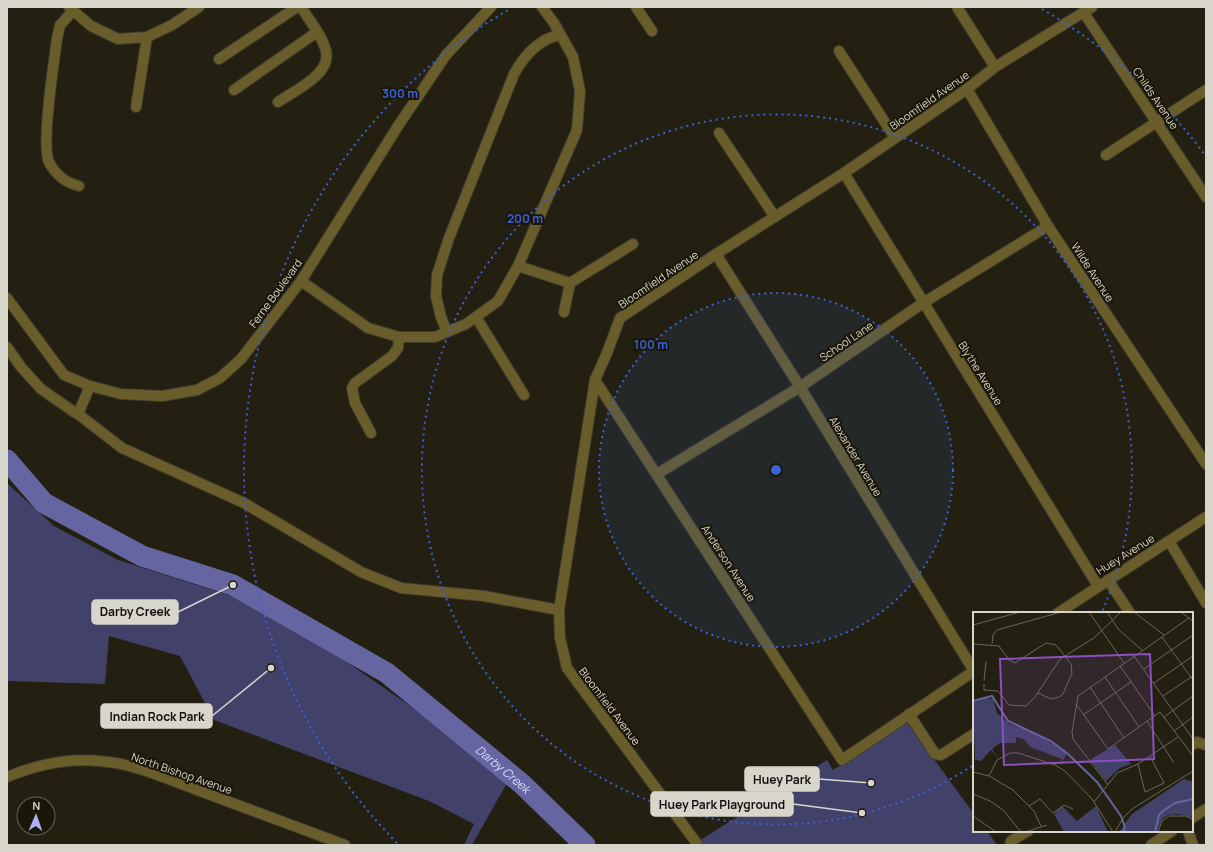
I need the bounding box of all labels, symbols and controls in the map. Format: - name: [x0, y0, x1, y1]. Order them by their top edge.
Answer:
- street label: Childs Avenue: [1130, 64, 1183, 132]
- street label: Bloomfield Avenue: [886, 67, 972, 133]
- text: 300 m: [382, 85, 418, 102]
- text: 200 m: [507, 210, 543, 227]
- street label: Wilde Avenue: [1068, 239, 1118, 305]
- street label: Bloomfield Avenue: [615, 246, 701, 311]
- street label: Ferne Boulevard: [245, 256, 305, 330]
- street label: School Lane: [816, 317, 876, 365]
- text: 100 m: [634, 336, 668, 353]
- street label: Blythe Avenue: [955, 338, 1007, 408]
- street label: Alexander Avenue: [826, 413, 886, 499]
- centre of rings: [769, 463, 783, 477]
- street label: Anderson Avenue: [699, 522, 760, 605]
- street label: Huey Avenue: [1093, 530, 1157, 578]
- callout: Darby Creek: [92, 600, 178, 624]
- text: Darby Creek: [100, 603, 171, 620]
- inset map: [973, 612, 1193, 832]
- street label: Bloomfield Avenue: [576, 664, 645, 748]
- callout: Indian Rock Park: [101, 704, 212, 728]
- text: Indian Rock Park: [109, 708, 205, 725]
- water label: Darby Creek: [472, 741, 537, 798]
- street label: North Bishop Avenue: [130, 749, 235, 797]
- callout: Huey Park: [745, 767, 819, 791]
- text: Huey Park: [753, 771, 812, 788]
- callout: Huey Park Playground: [651, 792, 793, 816]
- north arrow: [16, 796, 56, 836]
- text: Huey Park Playground: [659, 796, 785, 813]
- text: N: [32, 798, 41, 813]

